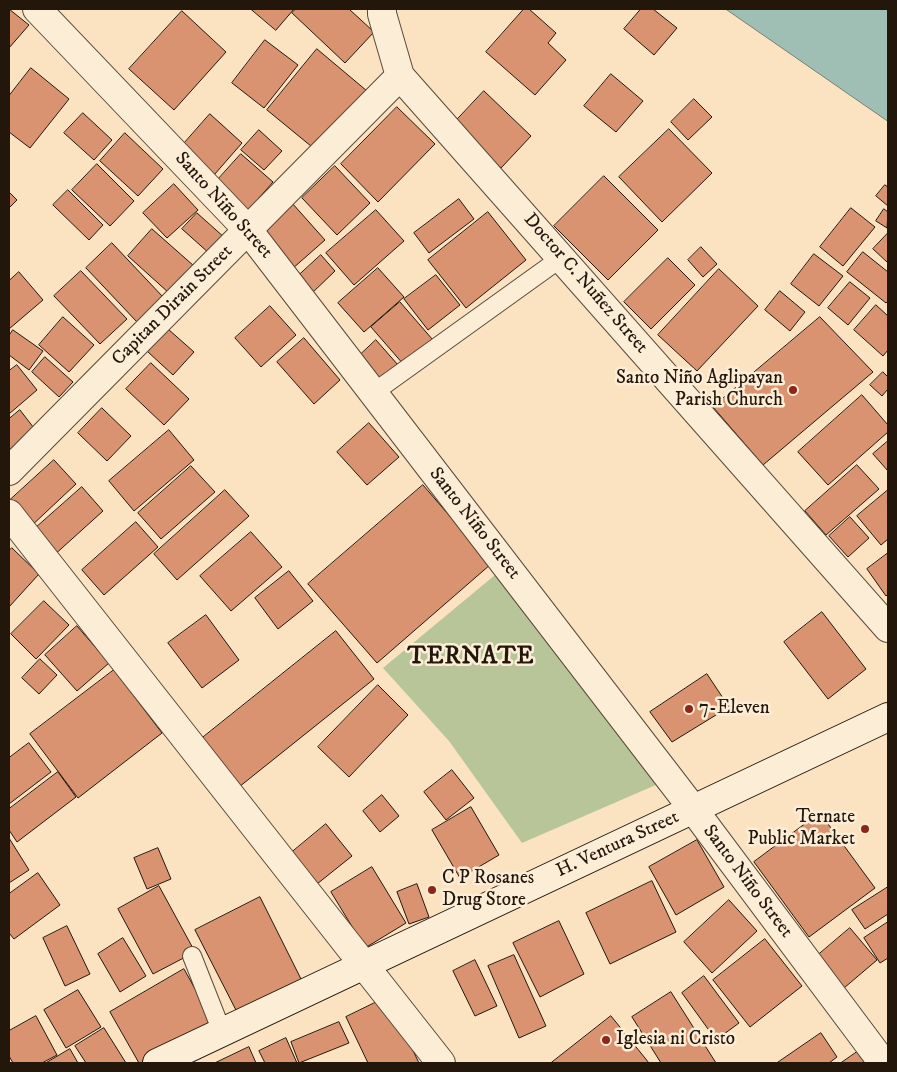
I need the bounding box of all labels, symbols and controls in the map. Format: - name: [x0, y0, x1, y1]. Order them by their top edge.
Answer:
- street label: Santo Niño Street: [169, 148, 277, 264]
- street label: Doctor C. Nuñez Street: [518, 209, 652, 359]
- street label: Capitan Dirain Street: [108, 241, 238, 371]
- place label: Santo Niño Aglipayan Parish Church: [616, 368, 783, 412]
- marker: Santo Niño Aglipayan Parish Church: [787, 384, 799, 396]
- street label: Santo Niño Street: [423, 464, 525, 584]
- district label: TERNATE: [407, 644, 535, 672]
- place label: 7-Eleven: [699, 698, 770, 720]
- marker: 7-Eleven: [683, 703, 695, 715]
- street label: H. Ventura Street: [553, 807, 683, 883]
- place label: Ternate Public Market: [748, 807, 855, 851]
- street label: Santo Niño Street: [697, 821, 797, 943]
- marker: Ternate Public Market: [859, 823, 871, 835]
- place label: C P Rosanes Drug Store: [442, 868, 534, 912]
- marker: C P Rosanes Drug Store: [426, 884, 438, 896]
- place label: Iglesia ni Cristo: [616, 1029, 735, 1051]
- marker: Iglesia ni Cristo: [600, 1034, 612, 1046]

